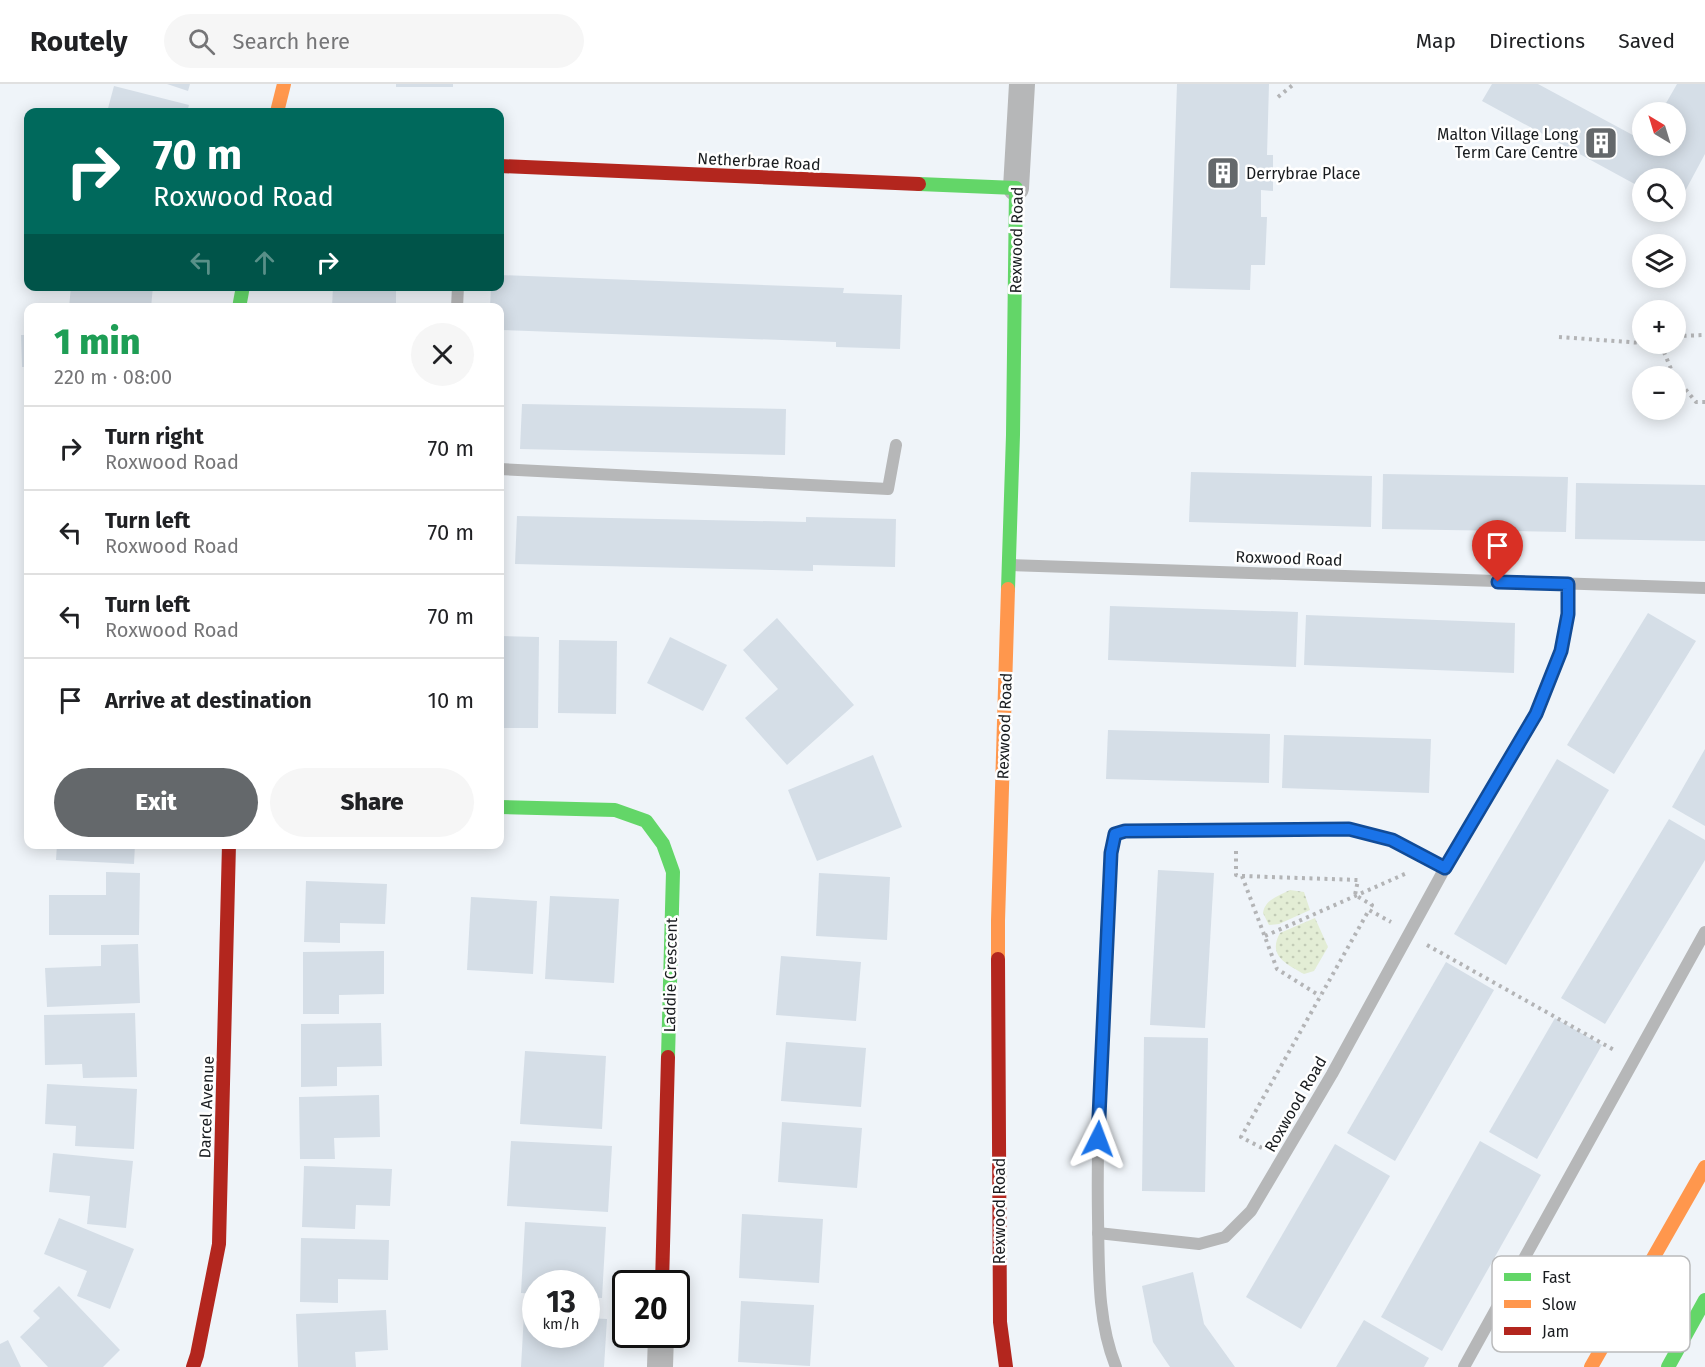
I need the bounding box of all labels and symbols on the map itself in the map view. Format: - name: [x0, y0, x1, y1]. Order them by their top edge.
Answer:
- north arrow: [1632, 102, 1686, 156]
- place label: Malton Village Long Term Care Centre: [1437, 125, 1579, 162]
- building icon: Malton Village Long Term Care Centre: [1583, 125, 1619, 161]
- street label: Netherbrae Road: [697, 149, 821, 174]
- building icon: Derrybrae Place: [1205, 155, 1241, 191]
- place label: Derrybrae Place: [1246, 164, 1361, 183]
- street label: Rexwood Road: [1006, 187, 1027, 293]
- pin: [1472, 520, 1523, 582]
- street label: Roxwood Road: [1235, 547, 1343, 570]
- street label: Rexwood Road: [993, 672, 1016, 780]
- street label: Laddie Crescent: [660, 917, 681, 1033]
- street label: Roxwood Road: [1260, 1053, 1330, 1155]
- street label: Darcel Avenue: [195, 1055, 218, 1159]
- position arrow: [1066, 1107, 1130, 1171]
- street label: Rexwood Road: [990, 1158, 1009, 1264]
- legend: [1492, 1256, 1690, 1352]
- text: Fast: [1542, 1268, 1571, 1287]
- speed limit sign: 20: [612, 1270, 690, 1348]
- text: Slow: [1542, 1295, 1577, 1314]
- text: Jam: [1542, 1322, 1569, 1341]

